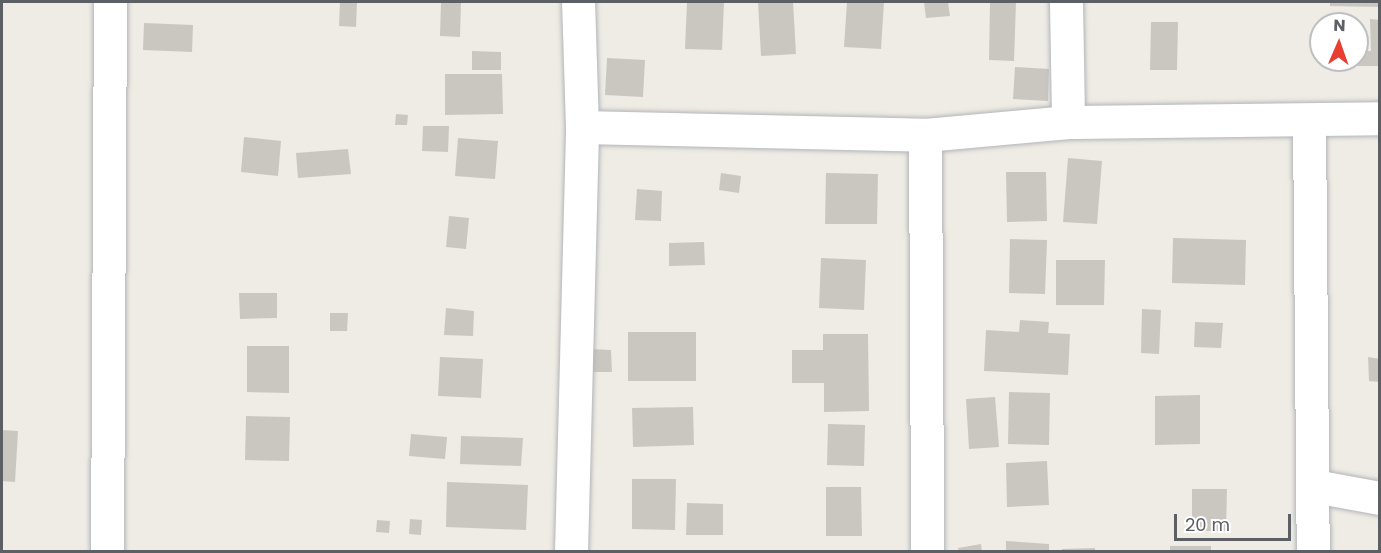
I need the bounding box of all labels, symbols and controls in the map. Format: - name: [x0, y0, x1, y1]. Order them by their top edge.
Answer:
- north arrow: [1309, 12, 1369, 72]
- text: N: [1333, 14, 1346, 37]
- scale bar: [1177, 502, 1294, 540]
- text: 20 m: [1185, 512, 1230, 537]

